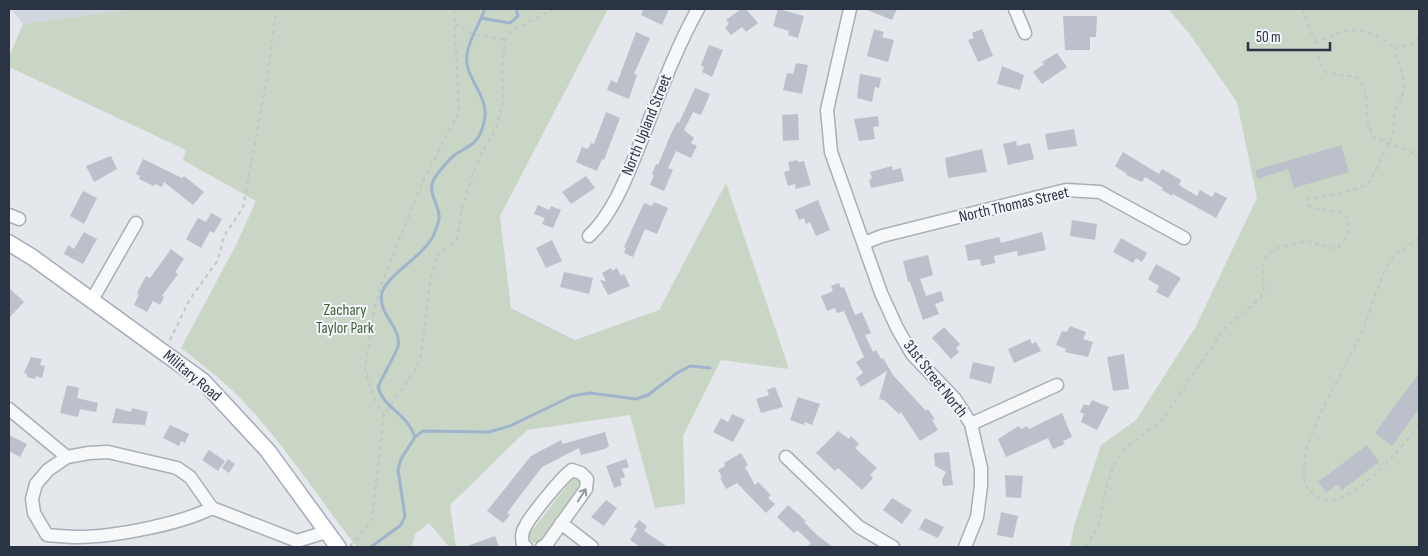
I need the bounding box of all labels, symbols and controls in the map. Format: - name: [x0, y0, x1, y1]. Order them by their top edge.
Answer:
- scale bar: [1248, 20, 1330, 52]
- text: 50 m: [1256, 28, 1281, 47]
- street label: North Upland Street: [618, 72, 676, 178]
- street label: North Thomas Street: [957, 183, 1071, 227]
- park label: Zachary Taylor Park: [316, 301, 374, 338]
- street label: 31st Street North: [899, 336, 971, 422]
- street label: Military Road: [159, 346, 225, 406]
- one-way arrow: [576, 488, 587, 502]

